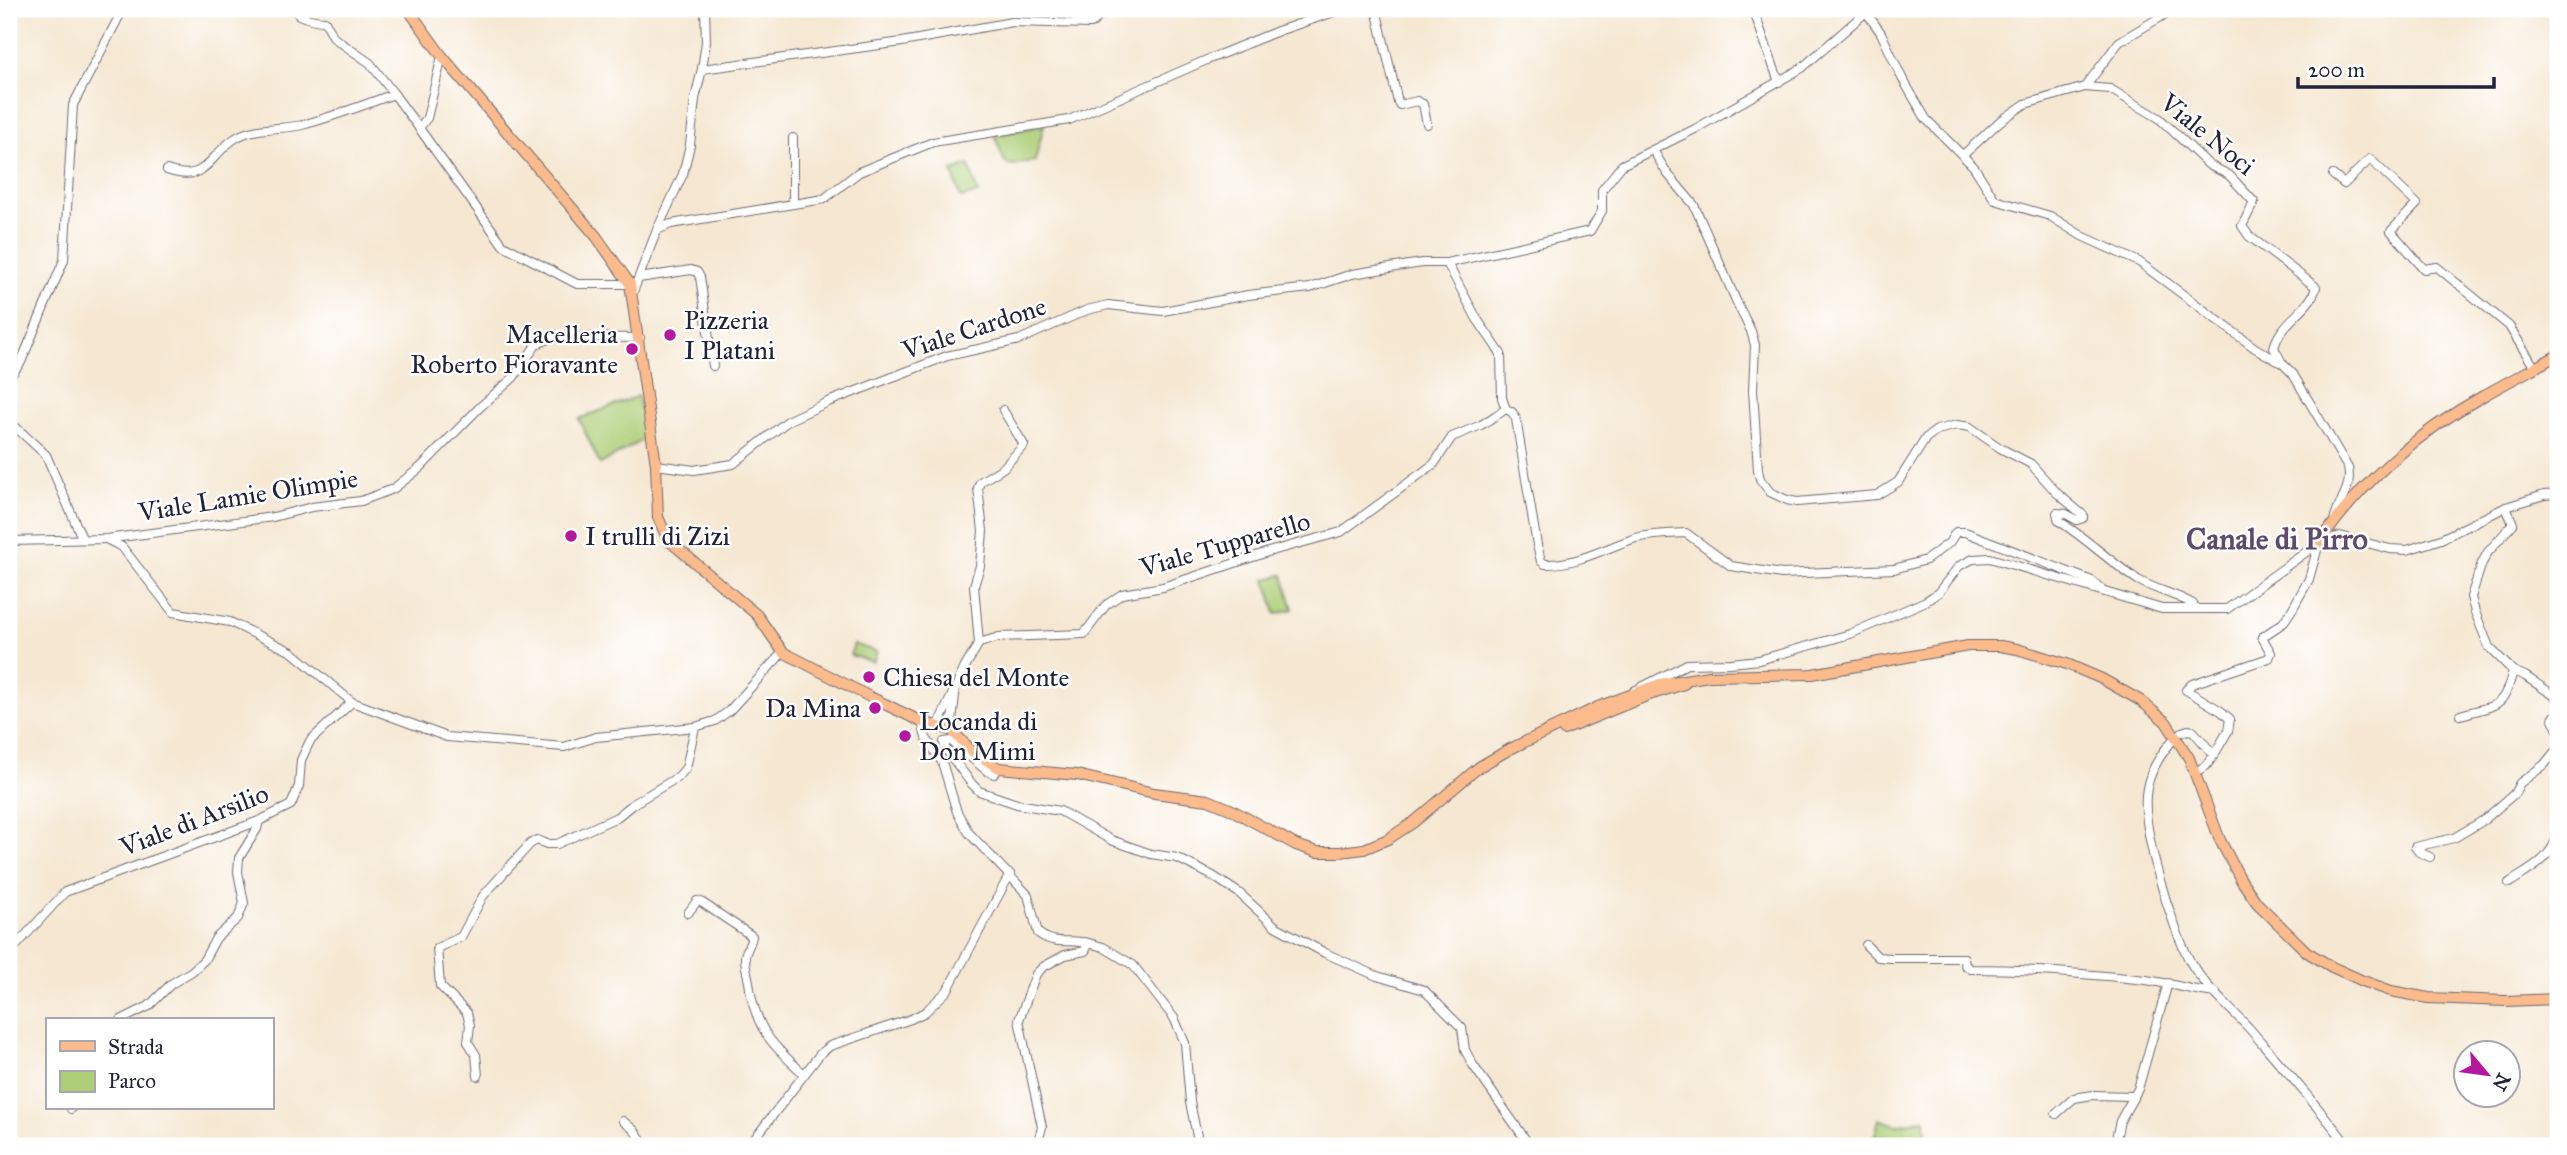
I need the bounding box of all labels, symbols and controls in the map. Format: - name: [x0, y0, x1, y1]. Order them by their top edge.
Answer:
- scale bar: [2298, 46, 2494, 90]
- text: 200 m: [2308, 57, 2365, 83]
- street label: Viale Noci: [2153, 86, 2262, 182]
- street label: Viale Cardone: [897, 290, 1050, 367]
- place label: Pizzeria I Platani: [684, 304, 775, 366]
- place label: Macelleria Roberto Fioravante: [410, 318, 618, 380]
- marker: Pizzeria I Platani: [662, 327, 678, 343]
- marker: Macelleria Roberto Fioravante: [624, 341, 640, 357]
- street label: Viale Lamie Olimpie: [135, 462, 360, 528]
- street label: Viale Tupparello: [1135, 504, 1314, 584]
- place label: I trulli di Zizi: [585, 520, 730, 552]
- district label: Canale di Pirro: [2186, 521, 2368, 557]
- marker: I trulli di Zizi: [563, 528, 579, 544]
- place label: Chiesa del Monte: [883, 661, 1070, 693]
- marker: Chiesa del Monte: [861, 669, 877, 685]
- place label: Da Mina: [765, 692, 861, 724]
- marker: Da Mina: [867, 700, 883, 716]
- place label: Locanda di Don Mimi: [919, 705, 1037, 767]
- marker: Locanda di Don Mimi: [897, 728, 913, 744]
- street label: Viale di Arsilio: [114, 777, 273, 863]
- legend: [46, 1018, 273, 1110]
- text: Strada: [108, 1034, 164, 1060]
- north arrow: [2452, 1040, 2522, 1110]
- text: Parco: [108, 1068, 156, 1094]
- text: N: [2487, 1069, 2515, 1095]

